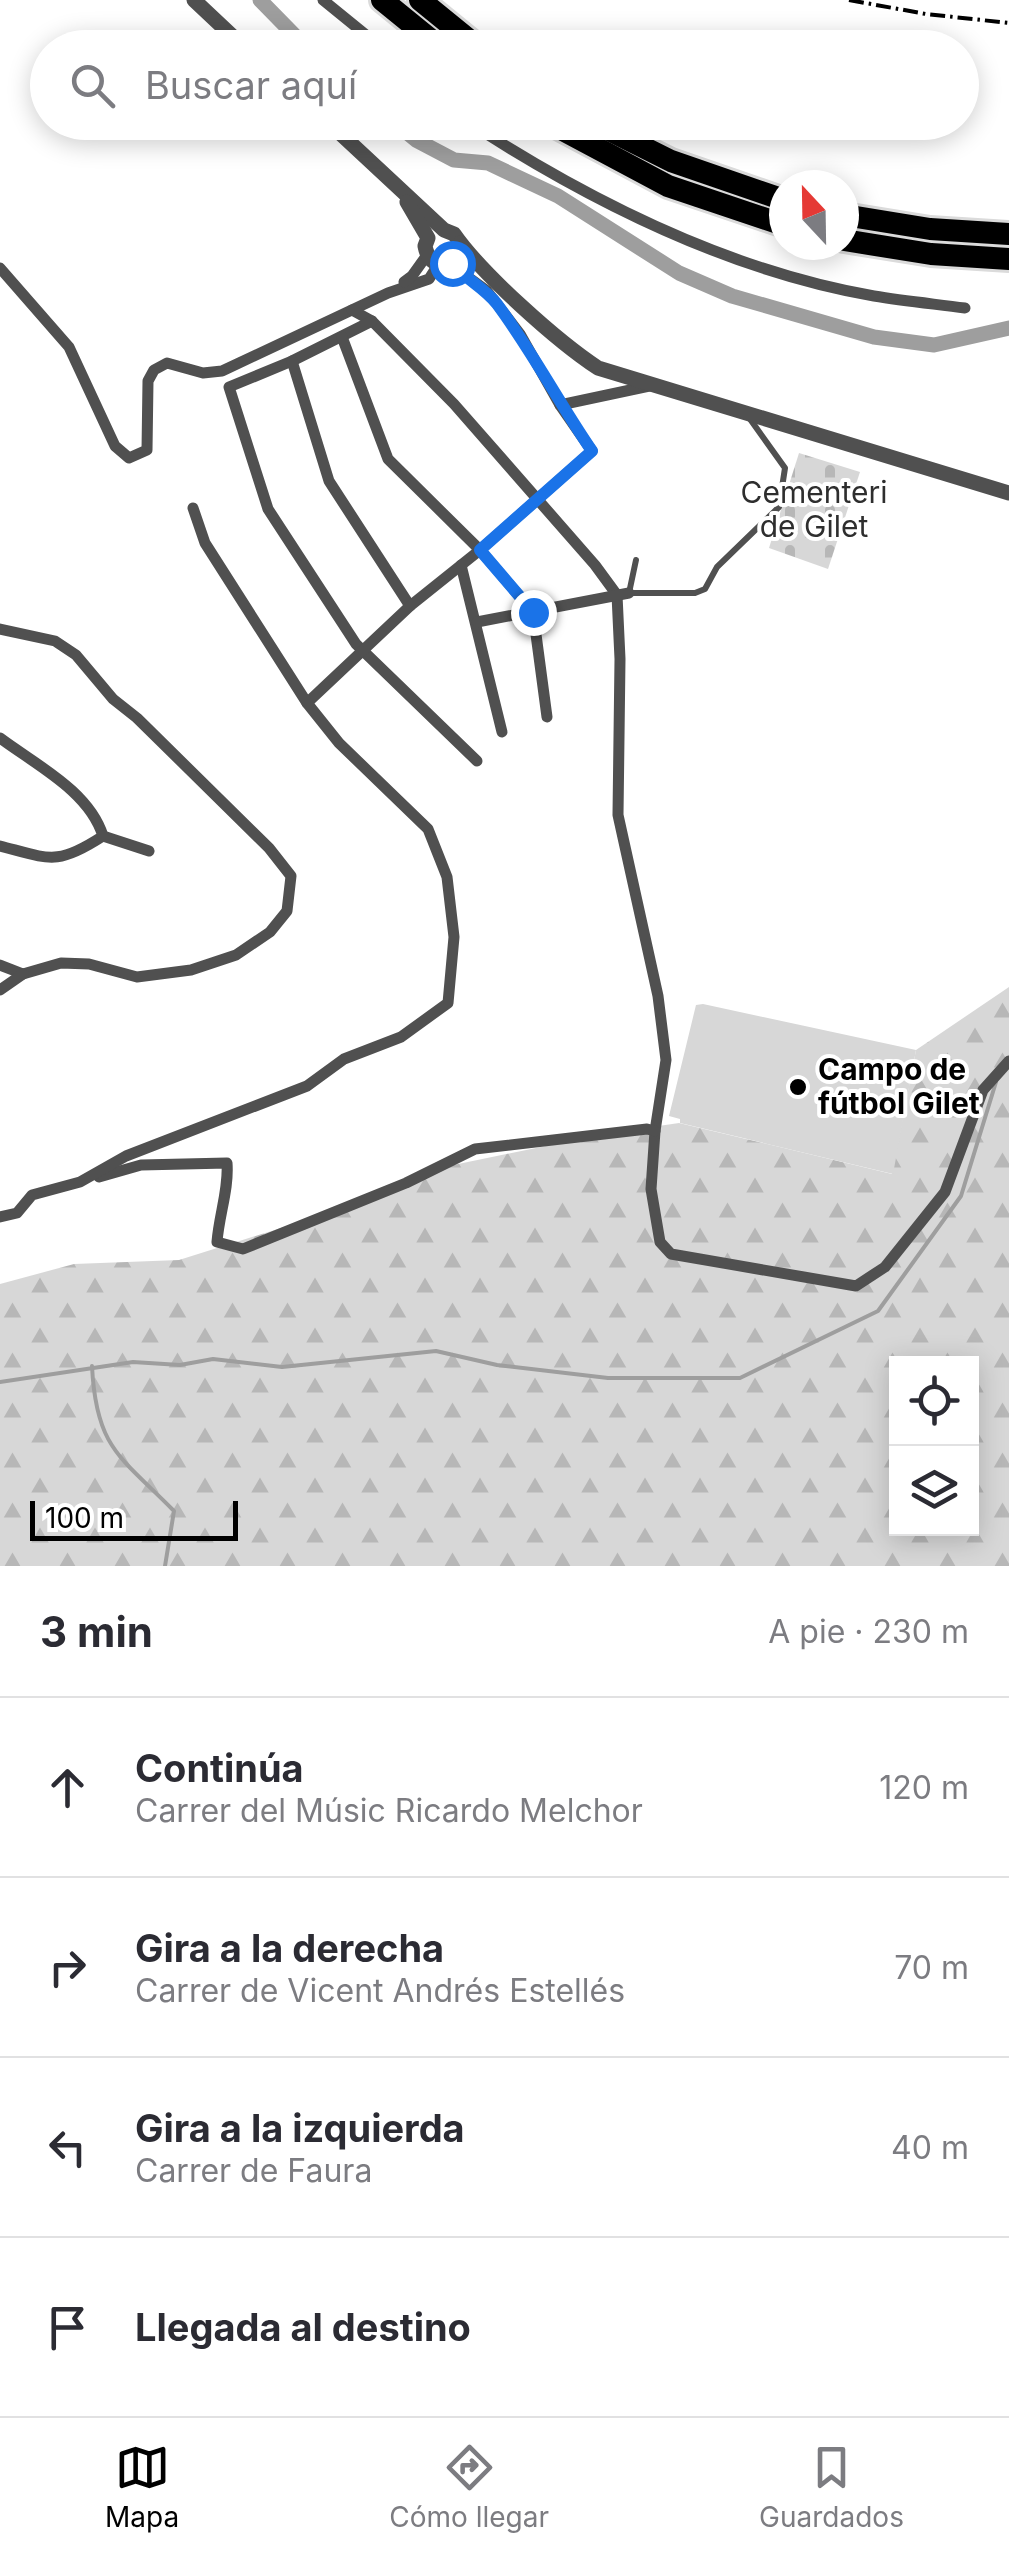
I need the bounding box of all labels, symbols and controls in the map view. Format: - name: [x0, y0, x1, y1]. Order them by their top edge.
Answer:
- search box: [30, 30, 979, 140]
- icon: search: [65, 58, 120, 113]
- text: Buscar aquí: [145, 62, 357, 108]
- north arrow: [769, 170, 859, 260]
- route start: [430, 241, 476, 287]
- park label: Cementeri de Gilet: [741, 474, 887, 544]
- route end: [511, 590, 557, 636]
- place label: Campo de fútbol Gilet: [818, 1051, 980, 1121]
- marker: Campo de fútbol Gilet: [787, 1076, 809, 1098]
- map controls: [889, 1356, 979, 1536]
- button: locate: [889, 1356, 979, 1446]
- button: layers: [889, 1446, 979, 1536]
- scale bar: [30, 1496, 238, 1540]
- text: 100 m: [45, 1501, 124, 1535]
- text: 3 min: [40, 1606, 153, 1657]
- text: A pie · 230 m: [768, 1612, 969, 1651]
- text: Continúa: [135, 1745, 304, 1791]
- icon: ahead: [40, 1760, 95, 1815]
- text: 120 m: [879, 1768, 969, 1807]
- text: Carrer del Músic Ricardo Melchor: [135, 1791, 643, 1830]
- text: Gira a la derecha: [135, 1925, 444, 1971]
- icon: right: [40, 1940, 95, 1995]
- text: 70 m: [894, 1948, 969, 1987]
- text: Carrer de Vicent Andrés Estellés: [135, 1971, 625, 2010]
- text: Gira a la izquierda: [135, 2105, 465, 2151]
- icon: left: [40, 2120, 95, 2175]
- text: 40 m: [891, 2128, 969, 2167]
- text: Carrer de Faura: [135, 2151, 372, 2190]
- icon: arrive: [40, 2300, 95, 2355]
- text: Llegada al destino: [135, 2304, 471, 2350]
- tab: Mapa: [105, 2440, 179, 2534]
- tab: Cómo llegar: [389, 2440, 549, 2534]
- tab: Guardados: [759, 2440, 904, 2534]

